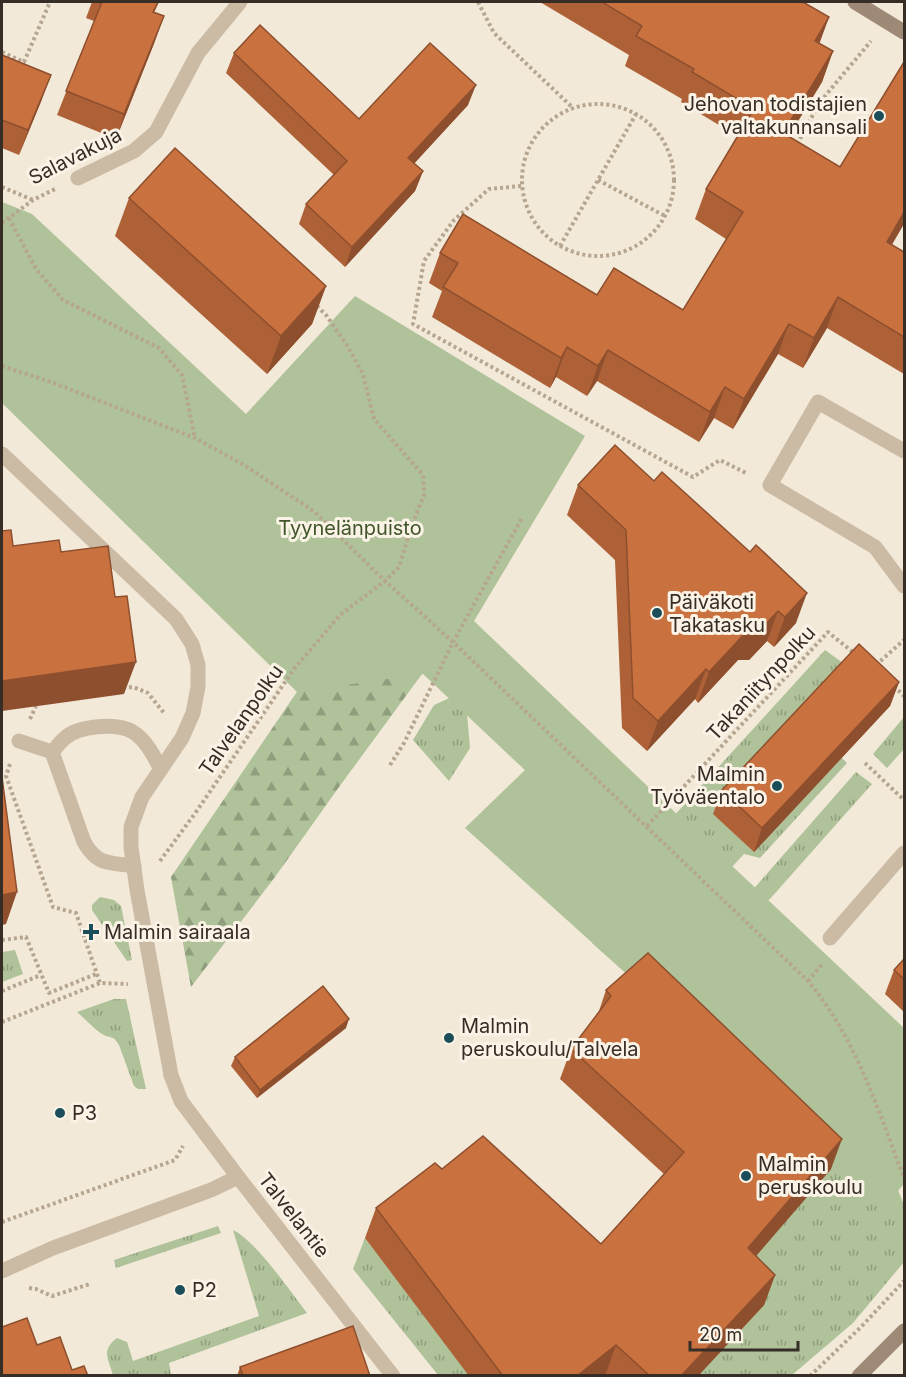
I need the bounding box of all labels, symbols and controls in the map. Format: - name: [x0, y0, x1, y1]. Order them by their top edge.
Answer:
- place label: Jehovan todistajien valtakunnansali: [684, 92, 867, 139]
- marker: Jehovan todistajien valtakunnansali: [872, 109, 886, 123]
- street label: Salavakuja: [25, 122, 125, 190]
- park label: Tyynelänpuisto: [278, 516, 422, 540]
- place label: Päiväkoti Takatasku: [669, 590, 765, 637]
- marker: Päiväkoti Takatasku: [650, 606, 664, 620]
- street label: Takaniitynpolku: [702, 621, 820, 745]
- street label: Talvelanpolku: [194, 660, 288, 780]
- place label: Malmin Työväentalo: [650, 762, 765, 809]
- marker: Malmin Työväentalo: [770, 779, 784, 793]
- place label: Malmin sairaala: [104, 920, 251, 944]
- marker: Malmin sairaala: [82, 923, 100, 941]
- place label: Malmin peruskoulu/Talvela: [461, 1014, 639, 1061]
- marker: Malmin peruskoulu/Talvela: [442, 1031, 456, 1045]
- place label: P3: [72, 1101, 97, 1125]
- marker: P3: [53, 1106, 67, 1120]
- place label: Malmin peruskoulu: [758, 1152, 863, 1199]
- street label: Talvelantie: [253, 1168, 335, 1262]
- marker: Malmin peruskoulu: [739, 1169, 753, 1183]
- place label: P2: [192, 1278, 217, 1302]
- marker: P2: [173, 1283, 187, 1297]
- scale bar: [690, 1314, 798, 1352]
- text: 20 m: [699, 1324, 742, 1345]

